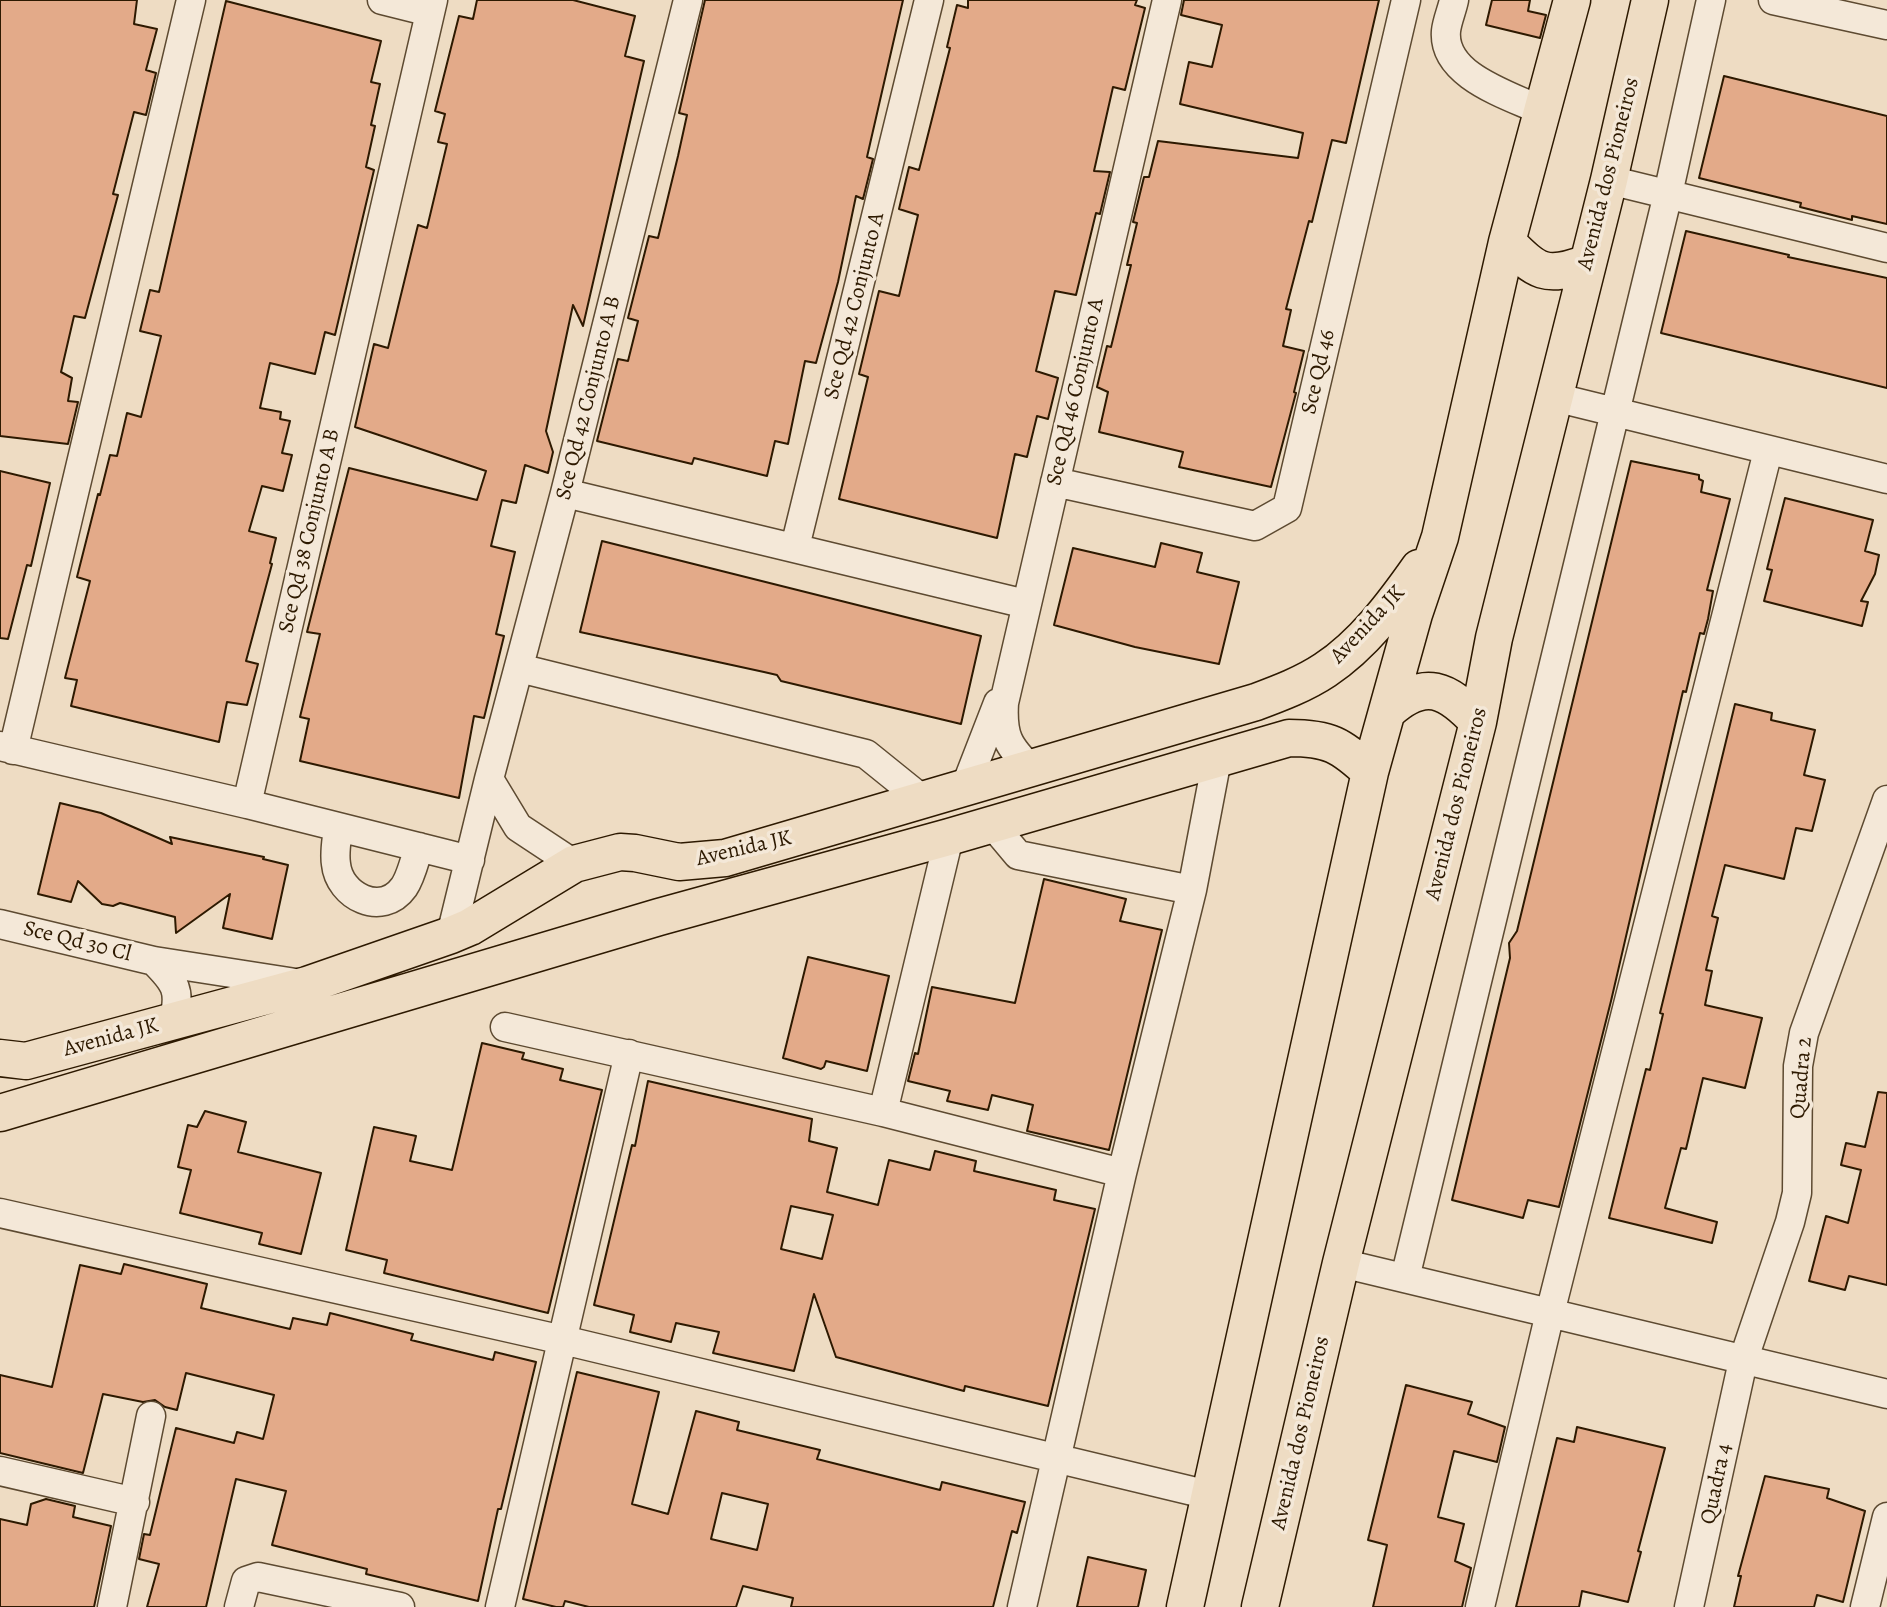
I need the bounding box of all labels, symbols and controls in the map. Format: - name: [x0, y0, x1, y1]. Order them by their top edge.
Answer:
- street label: Avenida dos Pioneiros: [1572, 75, 1646, 273]
- street label: Sce Qd 42 Conjunto A: [819, 210, 891, 402]
- street label: Sce Qd 42 Conjunto A B: [551, 293, 627, 503]
- street label: Sce Qd 46 Conjunto A: [1042, 296, 1110, 488]
- street label: Sce Qd 46: [1296, 327, 1342, 417]
- street label: Sce Qd 38 Conjunto A B: [274, 426, 346, 636]
- street label: Avenida JK: [1325, 580, 1411, 670]
- street label: Avenida dos Pioneiros: [1420, 705, 1494, 903]
- street label: Avenida JK: [694, 825, 794, 873]
- street label: Sce Qd 30 Cl: [20, 916, 134, 968]
- street label: Avenida JK: [61, 1013, 161, 1063]
- street label: Quadra 2: [1785, 1036, 1819, 1120]
- street label: Avenida dos Pioneiros: [1266, 1334, 1336, 1532]
- street label: Quadra 4: [1696, 1441, 1738, 1527]

